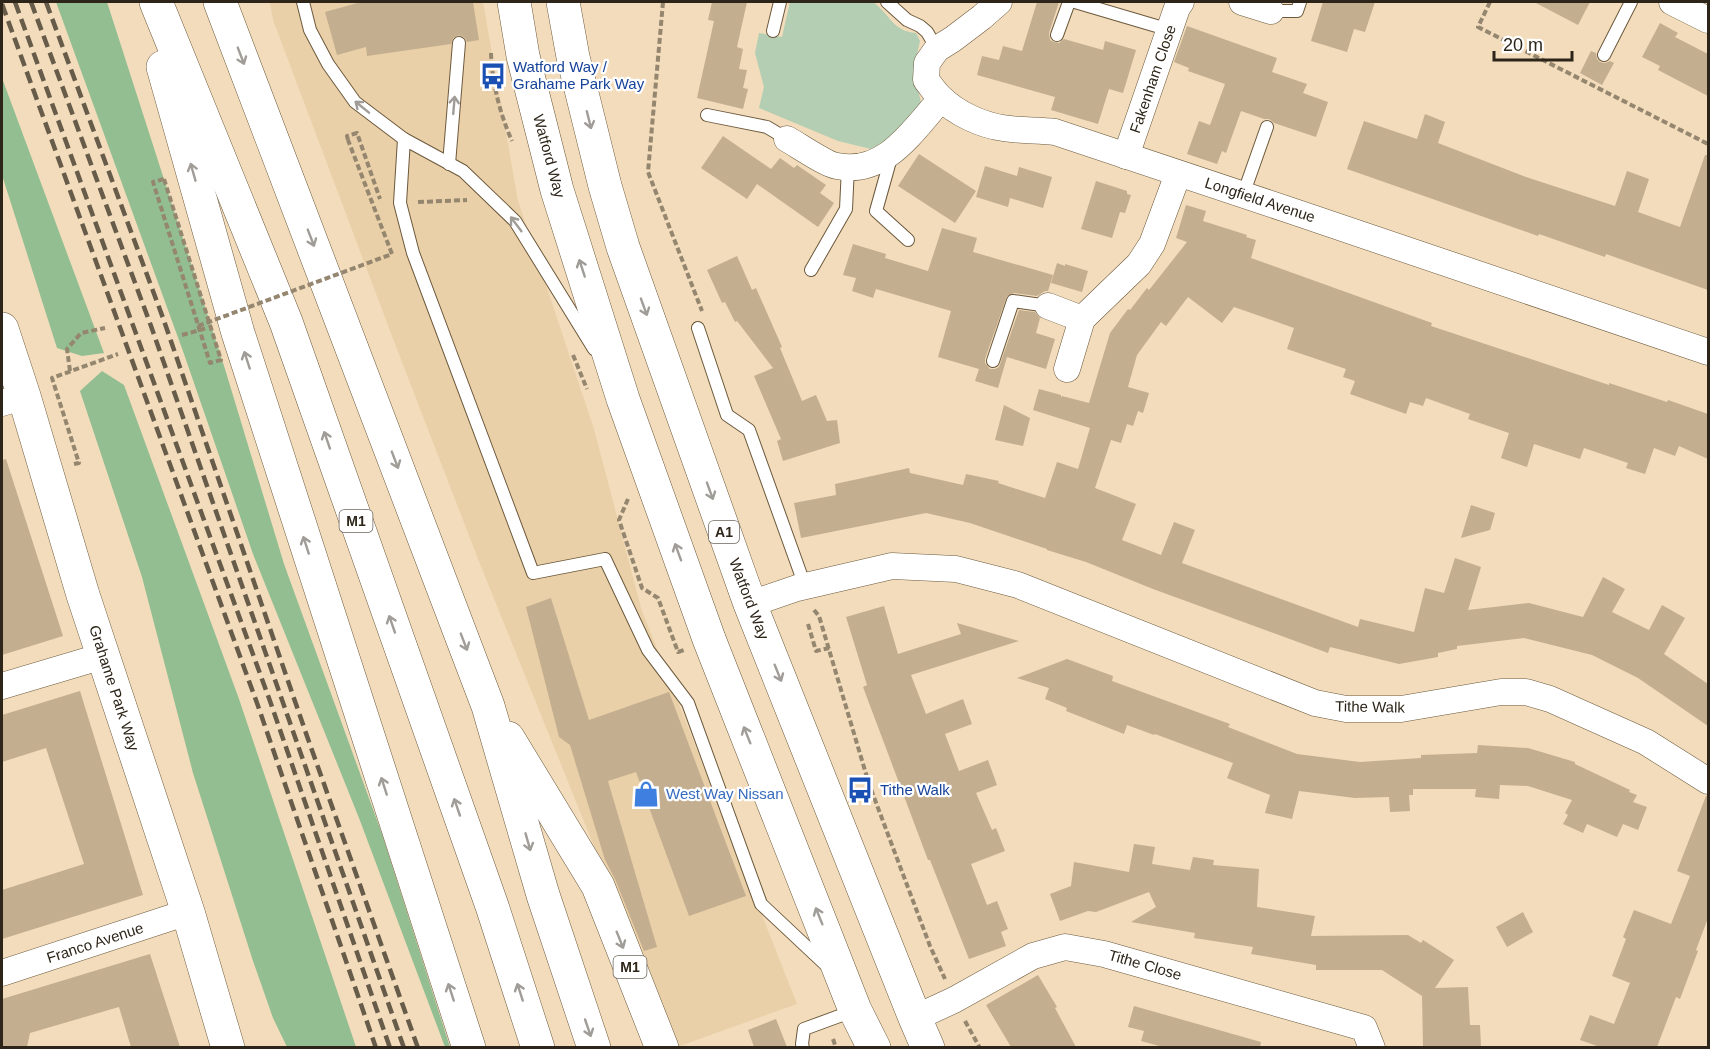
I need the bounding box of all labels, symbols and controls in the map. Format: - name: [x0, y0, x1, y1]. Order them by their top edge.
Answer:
- street label: Fakenham Close: [1126, 22, 1179, 135]
- scale bar: [1494, 24, 1572, 62]
- text: 20 m: [1503, 35, 1543, 55]
- one-way arrow: [236, 46, 247, 65]
- place label: Watford Way / Grahame Park Way: [513, 58, 645, 92]
- bus stop icon: Watford Way / Grahame Park Way: [478, 61, 508, 91]
- one-way arrow: [449, 96, 460, 116]
- one-way arrow: [354, 101, 370, 114]
- one-way arrow: [584, 110, 595, 129]
- street label: Watford Way: [530, 112, 569, 200]
- one-way arrow: [187, 163, 198, 182]
- street label: Longfield Avenue: [1203, 174, 1317, 225]
- one-way arrow: [510, 217, 522, 233]
- one-way arrow: [306, 228, 317, 247]
- one-way arrow: [576, 259, 587, 278]
- one-way arrow: [640, 297, 651, 316]
- one-way arrow: [240, 351, 251, 370]
- one-way arrow: [321, 431, 332, 449]
- one-way arrow: [390, 450, 401, 468]
- one-way arrow: [705, 481, 716, 500]
- road number: M1: [340, 510, 372, 532]
- road number: A1: [709, 521, 739, 543]
- one-way arrow: [300, 536, 311, 555]
- one-way arrow: [672, 543, 683, 562]
- street label: Watford Way: [726, 556, 773, 642]
- one-way arrow: [386, 615, 397, 633]
- street label: Grahame Park Way: [86, 623, 143, 753]
- one-way arrow: [459, 632, 470, 651]
- one-way arrow: [773, 664, 784, 682]
- street label: Tithe Walk: [1335, 697, 1406, 716]
- one-way arrow: [741, 726, 752, 745]
- bus stop icon: Tithe Walk: [845, 775, 875, 805]
- one-way arrow: [378, 778, 389, 796]
- shop icon: West Way Nissan: [631, 779, 661, 809]
- place label: Tithe Walk: [880, 781, 950, 798]
- place label: West Way Nissan: [666, 785, 784, 802]
- one-way arrow: [450, 799, 461, 817]
- one-way arrow: [523, 833, 534, 852]
- one-way arrow: [813, 907, 824, 926]
- street label: Franco Avenue: [44, 919, 145, 966]
- one-way arrow: [615, 930, 626, 949]
- street label: Tithe Close: [1107, 946, 1184, 983]
- road number: M1: [614, 956, 646, 978]
- one-way arrow: [445, 983, 456, 1002]
- one-way arrow: [514, 983, 525, 1002]
- one-way arrow: [583, 1018, 594, 1037]

